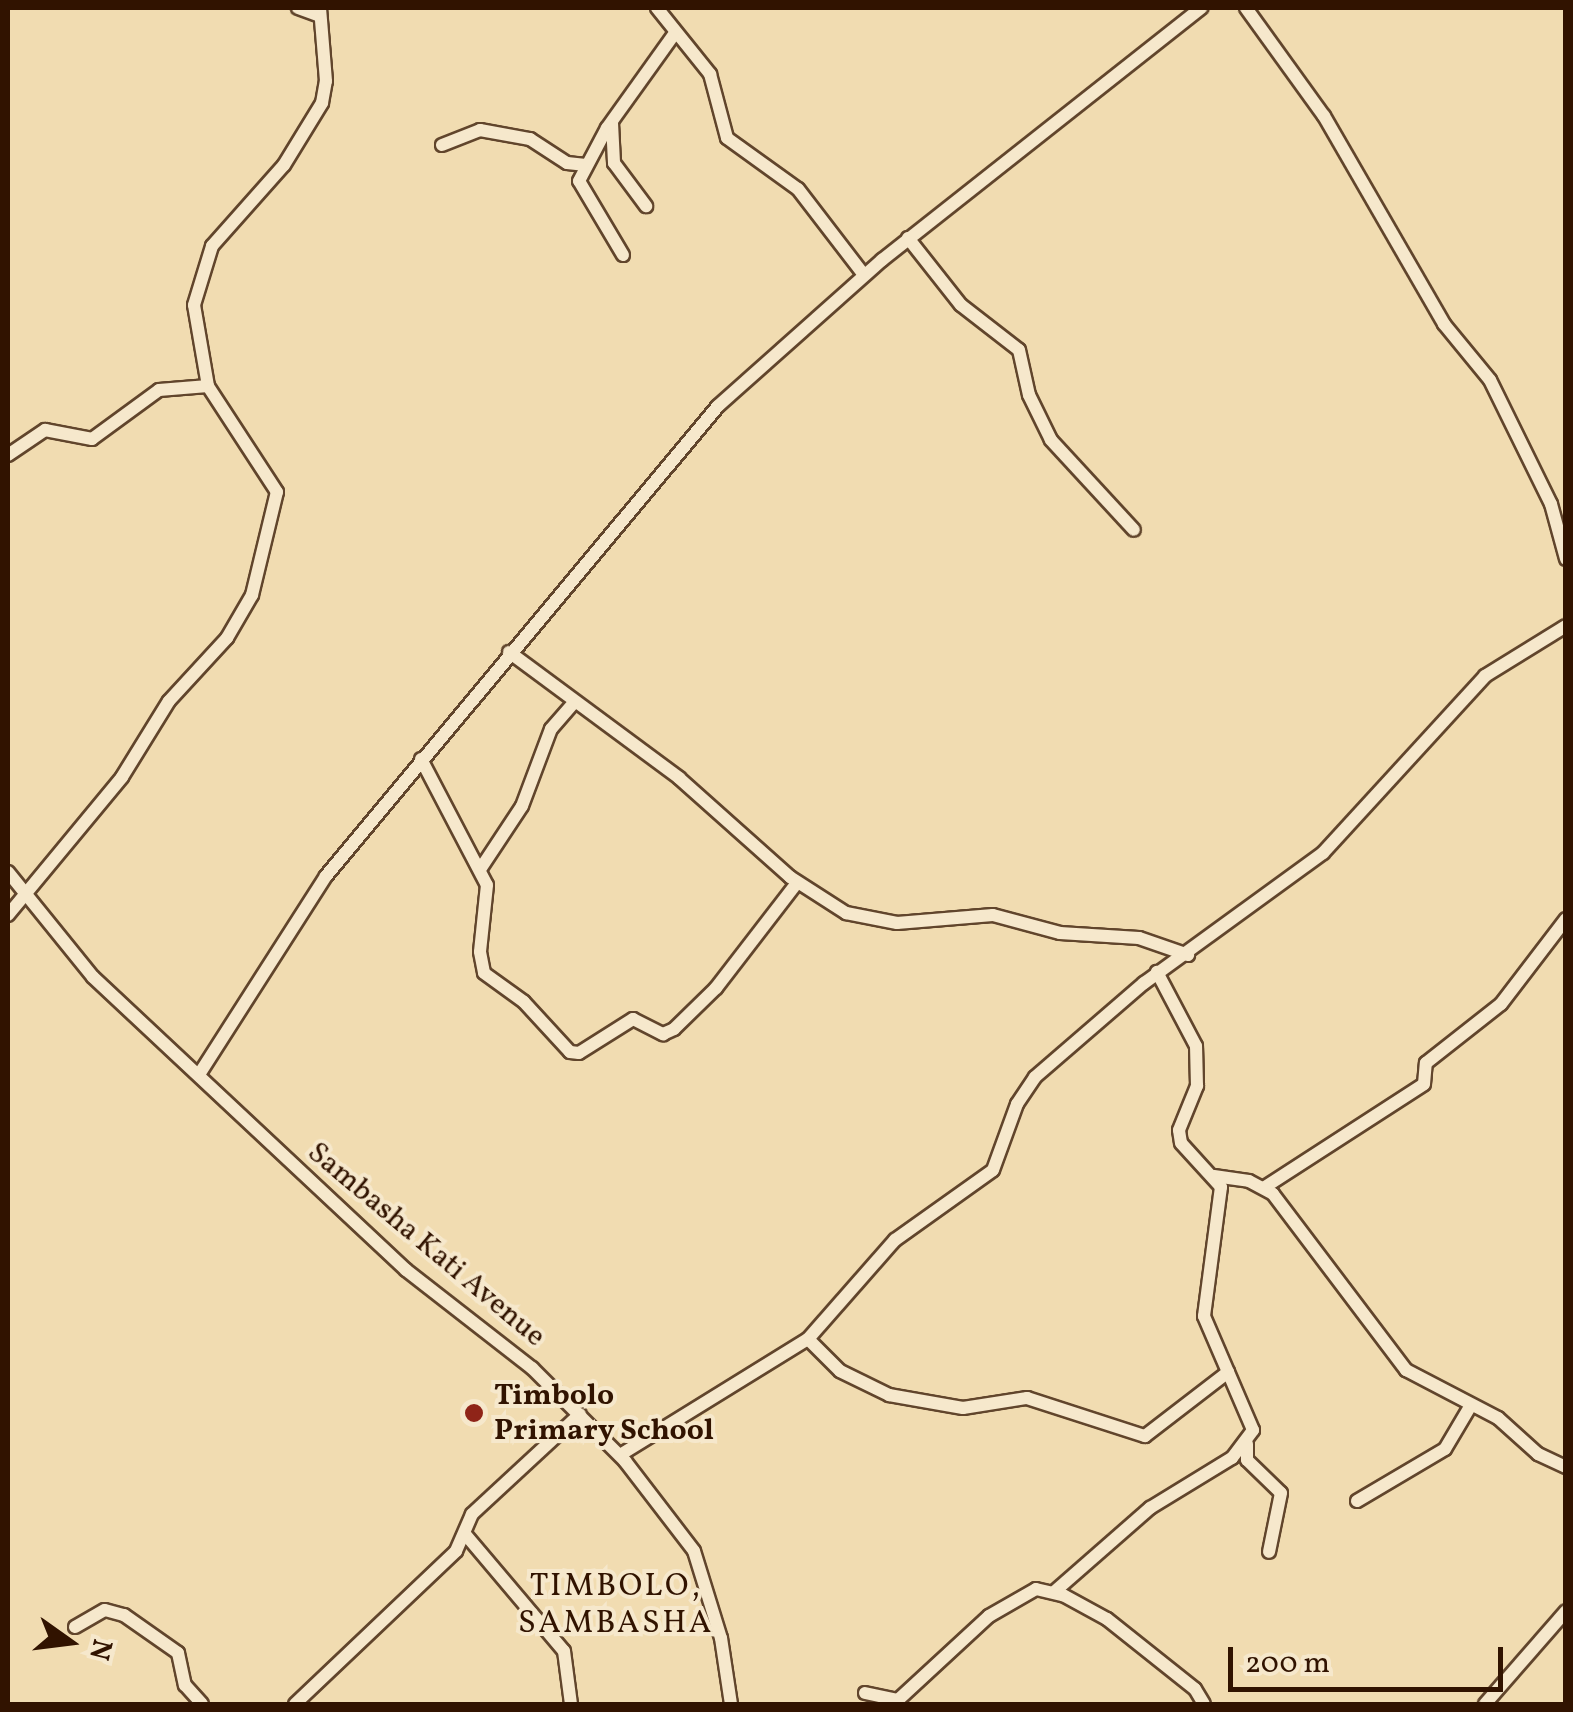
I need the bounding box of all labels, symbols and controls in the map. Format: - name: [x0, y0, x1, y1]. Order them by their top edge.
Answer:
- street label: Sambasha Kati Avenue: [300, 1135, 552, 1355]
- place label: Timbolo Primary School: [494, 1378, 714, 1448]
- marker: Timbolo Primary School: [463, 1402, 485, 1424]
- district label: TIMBOLO, SAMBASHA: [518, 1569, 714, 1644]
- north arrow: [20, 1592, 120, 1692]
- scale bar: [1233, 1627, 1508, 1689]
- text: N: [78, 1635, 121, 1664]
- text: 200 m: [1245, 1643, 1330, 1685]

